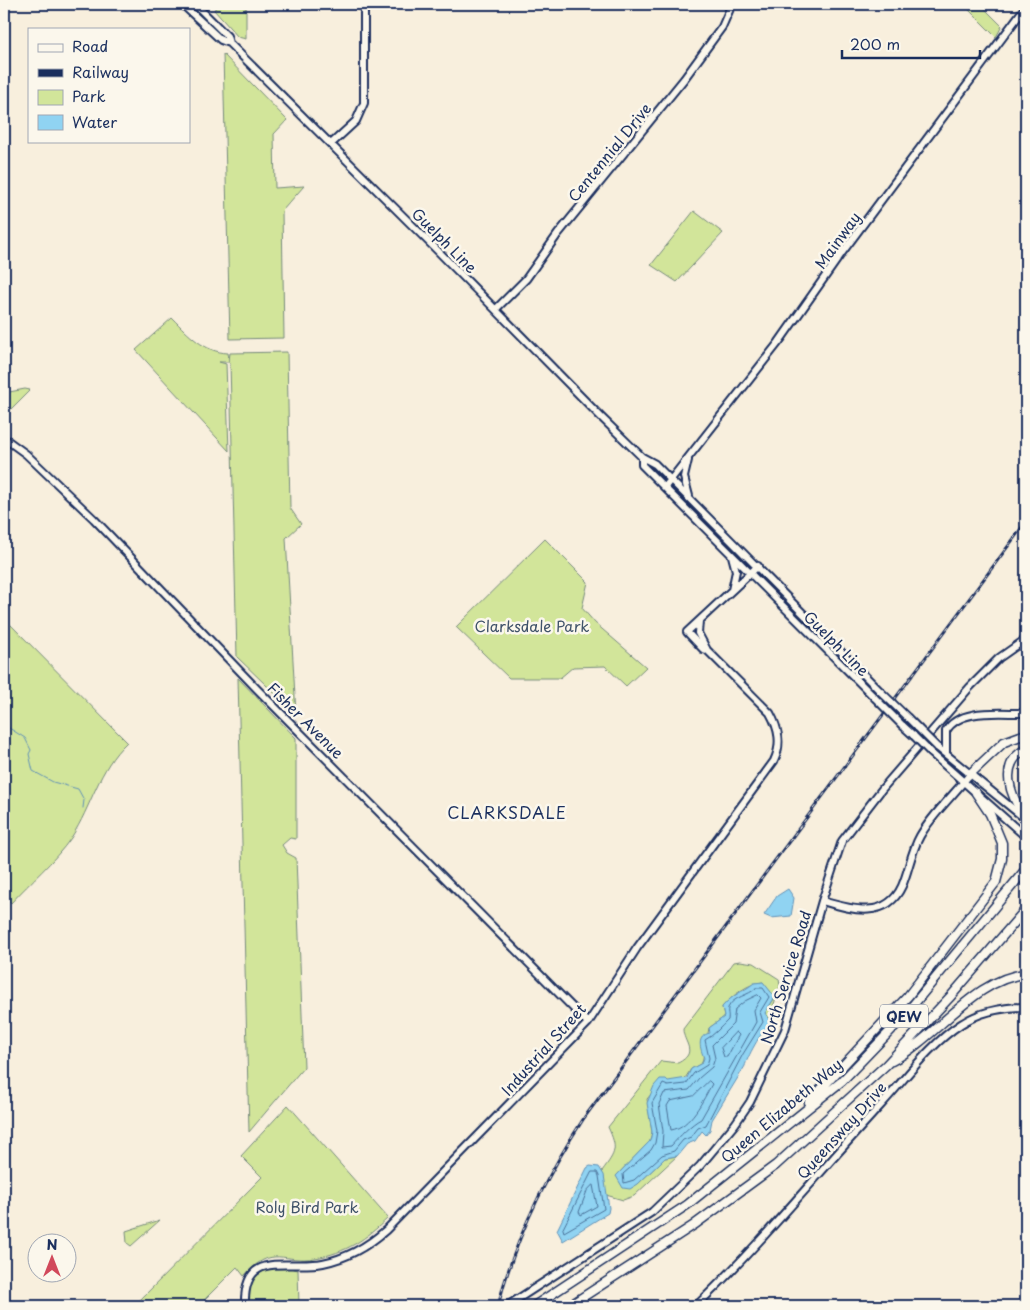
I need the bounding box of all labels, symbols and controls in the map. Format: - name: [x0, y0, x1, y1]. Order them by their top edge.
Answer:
- legend: [28, 28, 190, 142]
- scale bar: [842, 28, 980, 60]
- text: 200 m: [850, 32, 900, 55]
- text: Road: [72, 34, 108, 57]
- text: Railway: [72, 60, 129, 83]
- text: Park: [72, 84, 106, 107]
- street label: Centennial Drive: [562, 98, 656, 206]
- text: Water: [72, 110, 117, 133]
- street label: Guelph Line: [407, 202, 483, 278]
- street label: Mainway: [808, 207, 866, 273]
- street label: Guelph Line: [799, 605, 875, 681]
- park label: Clarksdale Park: [474, 614, 590, 637]
- street label: Fisher Avenue: [263, 677, 349, 763]
- district label: CLARKSDALE: [447, 800, 567, 824]
- street label: North Service Road: [754, 907, 816, 1047]
- street label: Industrial Street: [495, 998, 591, 1100]
- road number: QEW: [880, 1004, 928, 1028]
- street label: Queen Elizabeth Way: [715, 1052, 847, 1168]
- street label: Queensway Drive: [791, 1076, 891, 1184]
- park label: Roly Bird Park: [255, 1195, 359, 1218]
- north arrow: [28, 1232, 78, 1282]
- text: N: [46, 1234, 58, 1255]

